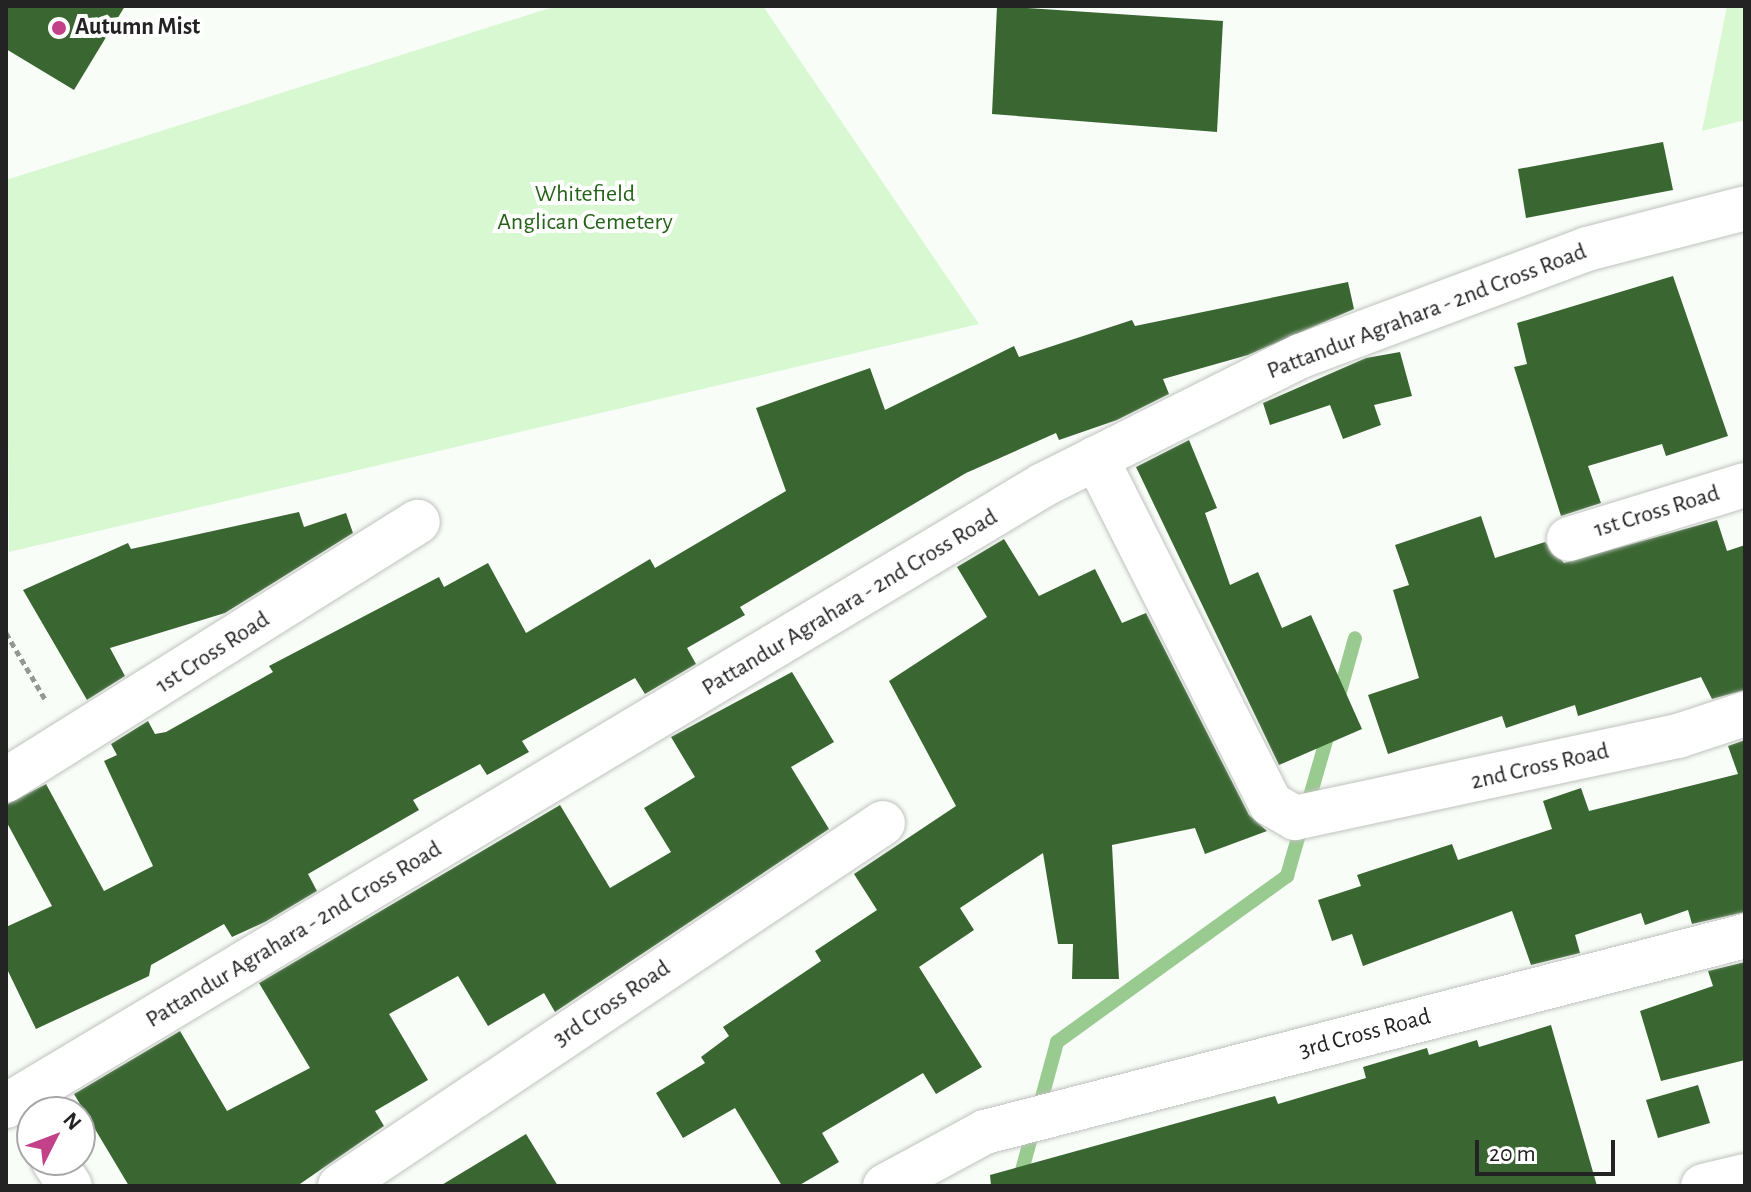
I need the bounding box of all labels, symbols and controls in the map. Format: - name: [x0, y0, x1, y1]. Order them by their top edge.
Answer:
- place label: Autumn Mist: [75, 14, 200, 42]
- marker: Autumn Mist: [50, 19, 68, 37]
- park label: Whitefield Anglican Cemetery: [497, 181, 673, 237]
- street label: Pattandur Agrahara - 2nd Cross Road: [1263, 238, 1591, 386]
- street label: 1st Cross Road: [1591, 479, 1723, 545]
- street label: Pattandur Agrahara - 2nd Cross Road: [697, 503, 1003, 703]
- street label: 1st Cross Road: [151, 606, 275, 700]
- street label: 2nd Cross Road: [1468, 737, 1612, 797]
- street label: Pattandur Agrahara - 2nd Cross Road: [141, 835, 447, 1035]
- street label: 3rd Cross Road: [548, 954, 676, 1054]
- street label: 3rd Cross Road: [1296, 1003, 1434, 1065]
- north arrow: [16, 1096, 96, 1176]
- text: N: [59, 1108, 86, 1134]
- scale bar: [1479, 1124, 1619, 1174]
- text: 20 m: [1489, 1142, 1536, 1166]

